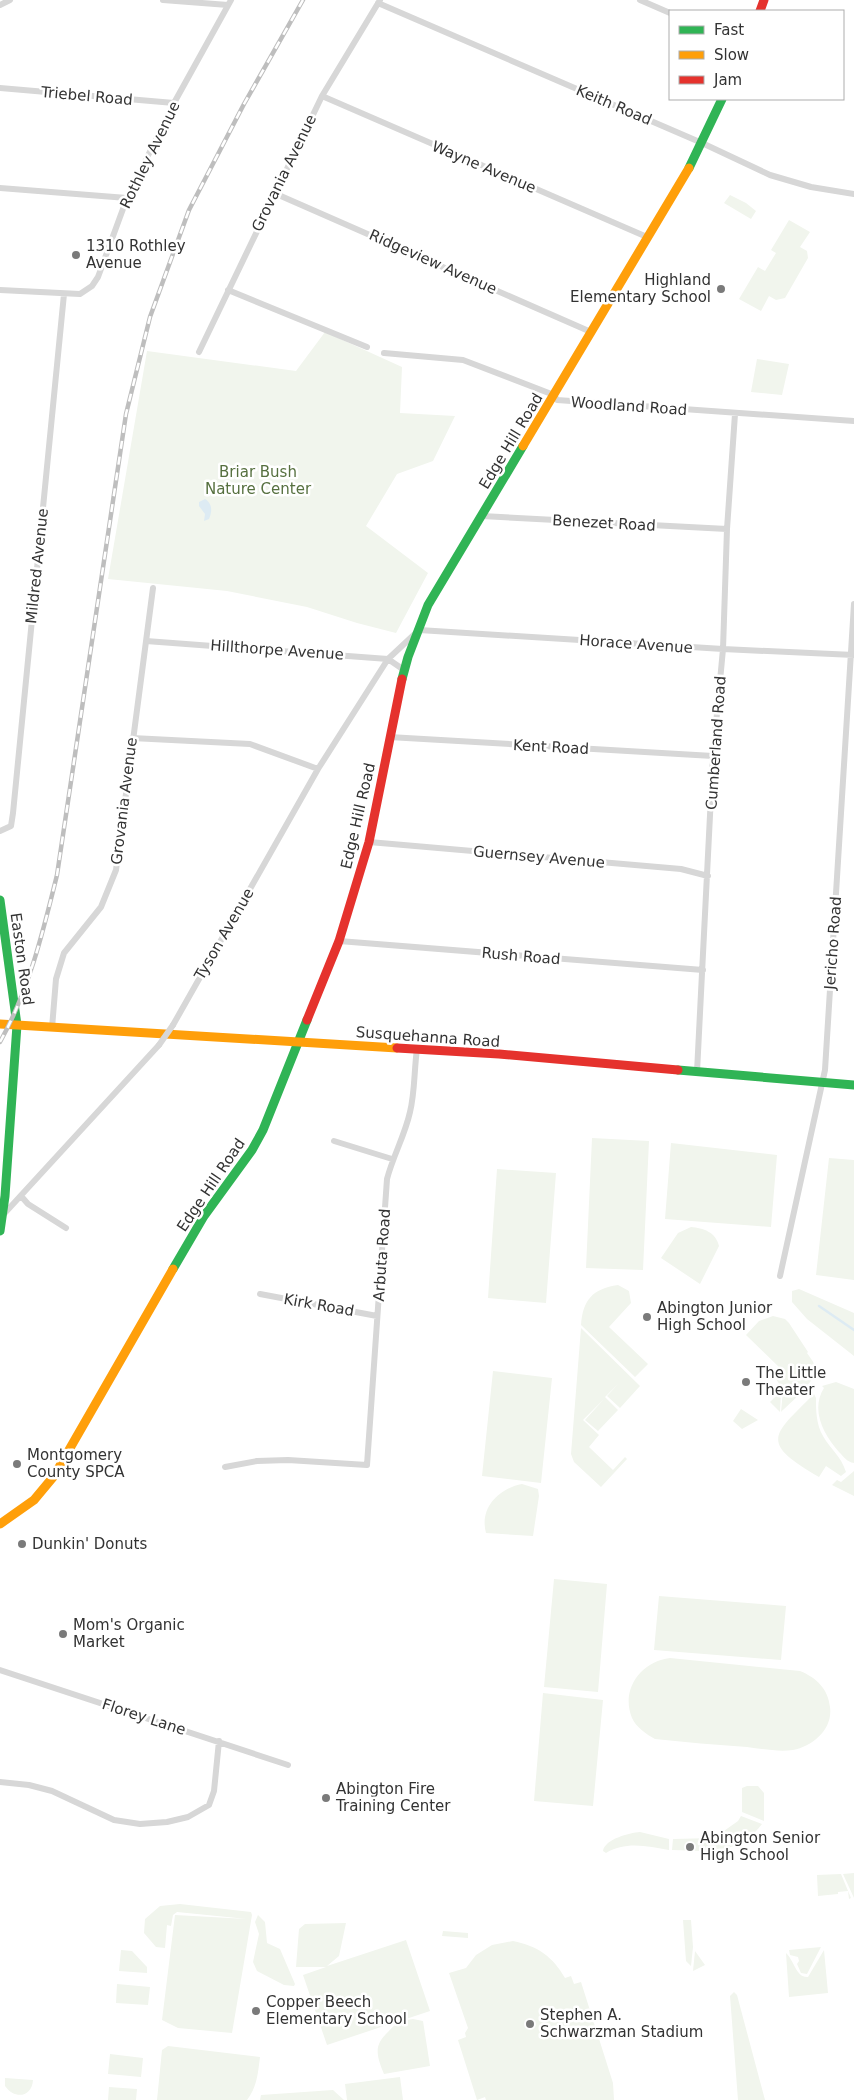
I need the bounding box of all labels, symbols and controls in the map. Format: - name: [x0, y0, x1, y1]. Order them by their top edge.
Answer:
- legend: [669, 10, 844, 100]
- text: Fast: [714, 21, 744, 39]
- text: Slow: [714, 46, 749, 64]
- text: Jam: [713, 71, 742, 89]
- street label: Keith Road: [574, 81, 654, 129]
- street label: Triebel Road: [39, 83, 134, 109]
- street label: Rothley Avenue: [116, 98, 184, 212]
- street label: Grovania Avenue: [248, 111, 320, 235]
- street label: Wayne Avenue: [429, 137, 539, 197]
- street label: Ridgeview Avenue: [366, 226, 500, 298]
- place label: 1310 Rothley Avenue: [86, 237, 186, 272]
- marker: 1310 Rothley Avenue: [70, 249, 82, 261]
- place label: Highland Elementary School: [570, 271, 711, 306]
- marker: Highland Elementary School: [715, 283, 727, 295]
- street label: Edge Hill Road: [475, 390, 547, 492]
- street label: Woodland Road: [570, 393, 688, 419]
- park label: Briar Bush Nature Center: [205, 463, 312, 498]
- street label: Mildred Avenue: [22, 507, 52, 625]
- street label: Benezet Road: [552, 511, 656, 535]
- street label: Horace Avenue: [579, 631, 693, 657]
- street label: Hillthorpe Avenue: [210, 636, 344, 664]
- street label: Cumberland Road: [702, 675, 730, 811]
- street label: Grovania Avenue: [107, 736, 141, 866]
- street label: Kent Road: [513, 736, 589, 758]
- street label: Edge Hill Road: [337, 761, 379, 871]
- street label: Guernsey Avenue: [472, 842, 606, 872]
- street label: Tyson Avenue: [190, 885, 257, 984]
- street label: Jericho Road: [821, 896, 845, 991]
- street label: Easton Road: [7, 911, 37, 1007]
- street label: Rush Road: [481, 944, 561, 968]
- street label: Susquehanna Road: [355, 1023, 501, 1051]
- street label: Edge Hill Road: [173, 1135, 249, 1235]
- street label: Arbuta Road: [370, 1208, 394, 1302]
- street label: Kirk Road: [282, 1290, 356, 1320]
- place label: Abington Junior High School: [657, 1299, 773, 1334]
- marker: Abington Junior High School: [641, 1311, 653, 1323]
- place label: The Little Theater: [755, 1364, 826, 1399]
- marker: The Little Theater: [740, 1376, 752, 1388]
- place label: Montgomery County SPCA: [27, 1446, 125, 1481]
- marker: Montgomery County SPCA: [11, 1458, 23, 1470]
- place label: Dunkin' Donuts: [32, 1535, 147, 1553]
- marker: Dunkin' Donuts: [16, 1538, 28, 1550]
- place label: Mom's Organic Market: [73, 1616, 185, 1651]
- marker: Mom's Organic Market: [57, 1628, 69, 1640]
- street label: Florey Lane: [100, 1695, 188, 1739]
- place label: Abington Fire Training Center: [335, 1780, 451, 1815]
- marker: Abington Fire Training Center: [320, 1792, 332, 1804]
- place label: Abington Senior High School: [700, 1829, 821, 1864]
- marker: Abington Senior High School: [684, 1841, 696, 1853]
- place label: Copper Beech Elementary School: [266, 1993, 407, 2028]
- marker: Copper Beech Elementary School: [250, 2005, 262, 2017]
- place label: Stephen A. Schwarzman Stadium: [540, 2006, 703, 2041]
- marker: Stephen A. Schwarzman Stadium: [524, 2018, 536, 2030]

